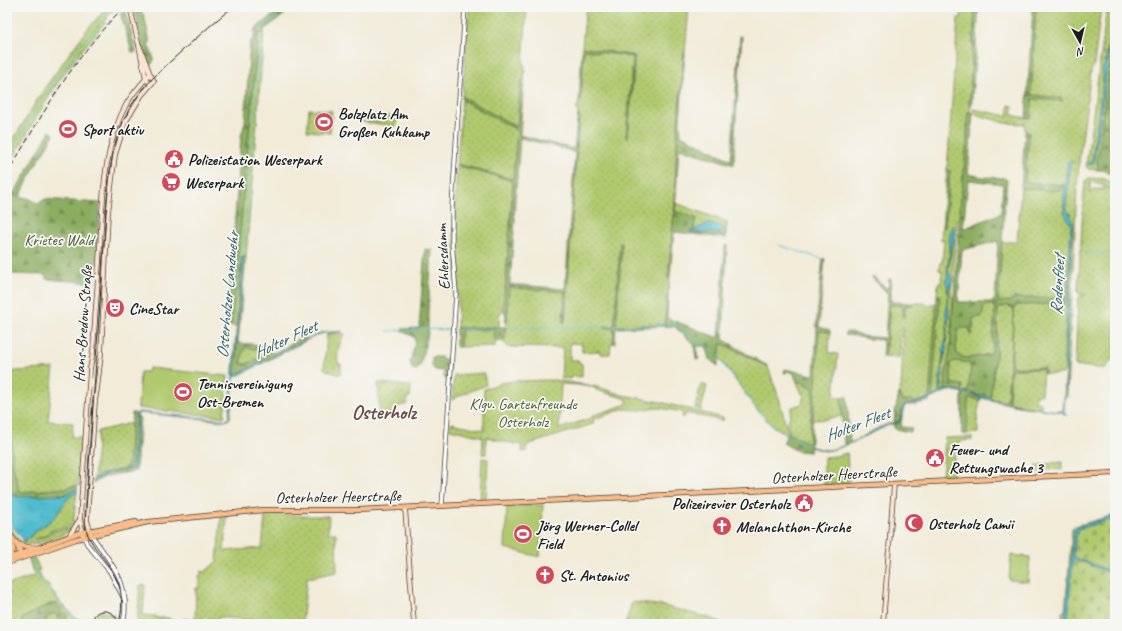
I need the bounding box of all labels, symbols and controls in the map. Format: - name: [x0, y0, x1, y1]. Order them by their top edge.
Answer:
- north arrow: [1060, 22, 1100, 62]
- text: N: [1075, 44, 1086, 60]
- place label: Bolzplatz Am Großen Kuhkamp: [338, 104, 431, 142]
- sports icon: Bolzplatz Am Großen Kuhkamp: [313, 111, 335, 133]
- sports icon: Sport aktiv: [57, 118, 79, 140]
- place label: Sport aktiv: [82, 120, 145, 140]
- public building icon: Polizeistation Weserpark: [163, 148, 185, 170]
- place label: Polizeistation Weserpark: [188, 150, 324, 170]
- supermarket icon: Weserpark: [160, 171, 182, 193]
- place label: Weserpark: [185, 173, 245, 193]
- street label: Ehlersdamm: [431, 222, 455, 290]
- water label: Osterholzer Landwehr: [212, 228, 244, 359]
- park label: Krietes Wald: [24, 230, 96, 250]
- water label: Rodenfleet: [1045, 251, 1070, 315]
- street label: Hans-Bredow-Straße: [69, 264, 97, 383]
- theatre icon: CineStar: [104, 297, 126, 319]
- place label: CineStar: [129, 299, 180, 319]
- water label: Holter Fleet: [250, 314, 323, 363]
- place label: Tennisvereinigung Ost-Bremen: [197, 374, 293, 412]
- sports icon: Tennisvereinigung Ost-Bremen: [172, 381, 194, 403]
- park label: Klgv. Gartenfreunde Osterholz: [469, 394, 578, 432]
- district label: Osterholz: [352, 400, 418, 425]
- water label: Holter Fleet: [822, 401, 896, 446]
- place label: Feuer- und Rettungswache 3: [949, 440, 1045, 478]
- public building icon: Feuer- und Rettungswache 3: [924, 447, 946, 469]
- street label: Osterholzer Heerstraße: [771, 462, 899, 488]
- street label: Osterholzer Heerstraße: [275, 486, 403, 508]
- public building icon: Polizeirevier Osterholz: [793, 492, 815, 514]
- place label: Polizeirevier Osterholz: [672, 494, 792, 514]
- mosque icon: Osterholz Camii: [903, 512, 925, 534]
- place label: Osterholz Camii: [928, 514, 1015, 534]
- church icon: Melanchthon-Kirche: [711, 515, 733, 537]
- place label: Jörg Werner-Collel Field: [536, 516, 640, 554]
- place label: Melanchthon-Kirche: [736, 517, 852, 537]
- sports icon: Jörg Werner-Collel Field: [512, 523, 534, 545]
- church icon: St. Antonius: [534, 564, 556, 586]
- place label: St. Antonius: [559, 566, 629, 586]

